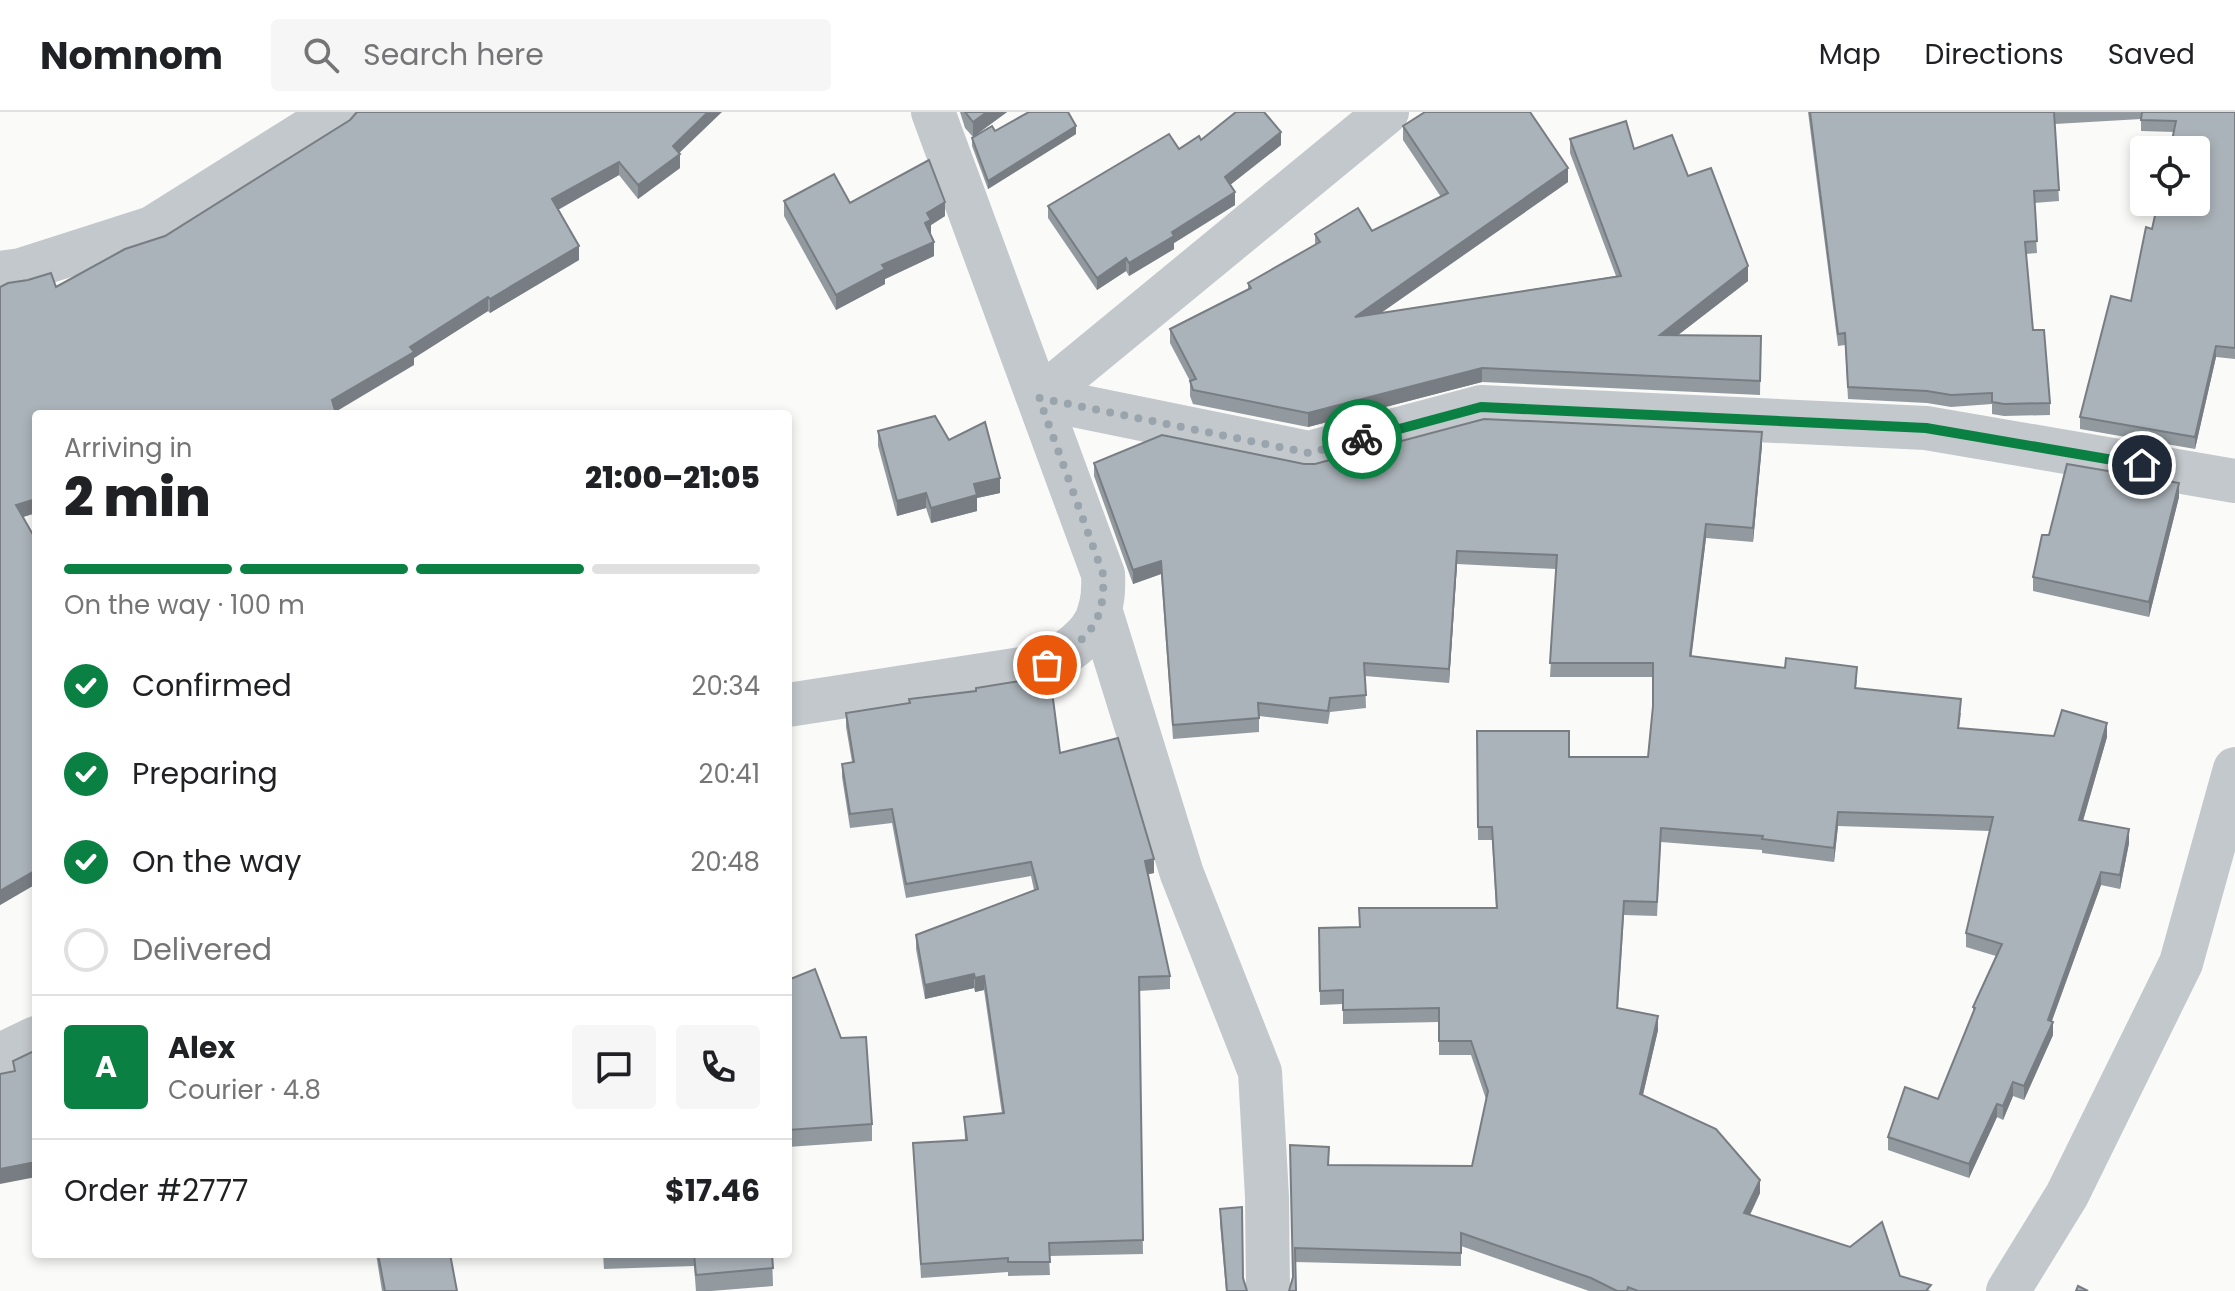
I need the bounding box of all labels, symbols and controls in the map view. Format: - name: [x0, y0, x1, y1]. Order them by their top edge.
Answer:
- search box: [271, 19, 831, 91]
- text: Nomnom: [40, 29, 223, 82]
- icon: search: [299, 33, 343, 77]
- text: Search here: [363, 33, 544, 76]
- text: Map: [1819, 35, 1881, 74]
- text: Directions: [1925, 35, 2064, 74]
- text: Saved: [2108, 35, 2195, 74]
- map controls: [2130, 136, 2210, 216]
- button: locate: [2130, 136, 2210, 216]
- courier: [1322, 399, 1402, 479]
- icon: bike: [1340, 417, 1384, 461]
- text: Arriving in: [64, 430, 193, 466]
- pin: [2108, 431, 2176, 499]
- icon: home: [2120, 443, 2164, 487]
- text: 21:00–21:05: [585, 456, 760, 499]
- text: 2 min: [64, 461, 211, 534]
- text: On the way · 100 m: [64, 587, 305, 623]
- pin: [1013, 631, 1081, 699]
- icon: bag: [1025, 643, 1069, 687]
- icon: check: [64, 664, 108, 708]
- text: Confirmed: [132, 664, 292, 707]
- text: 20:34: [692, 668, 760, 704]
- icon: check: [64, 752, 108, 796]
- text: Preparing: [132, 752, 278, 795]
- text: 20:41: [699, 756, 760, 792]
- icon: check: [64, 840, 108, 884]
- text: On the way: [132, 840, 301, 883]
- text: 20:48: [690, 844, 760, 880]
- text: Delivered: [132, 928, 272, 971]
- button: chat: [572, 1025, 656, 1109]
- button: phone: [676, 1025, 760, 1109]
- text: Alex: [168, 1026, 235, 1069]
- text: A: [95, 1045, 117, 1088]
- text: Courier · 4.8: [168, 1072, 321, 1108]
- text: Order #2777: [64, 1169, 248, 1212]
- text: $17.46: [665, 1169, 760, 1212]

